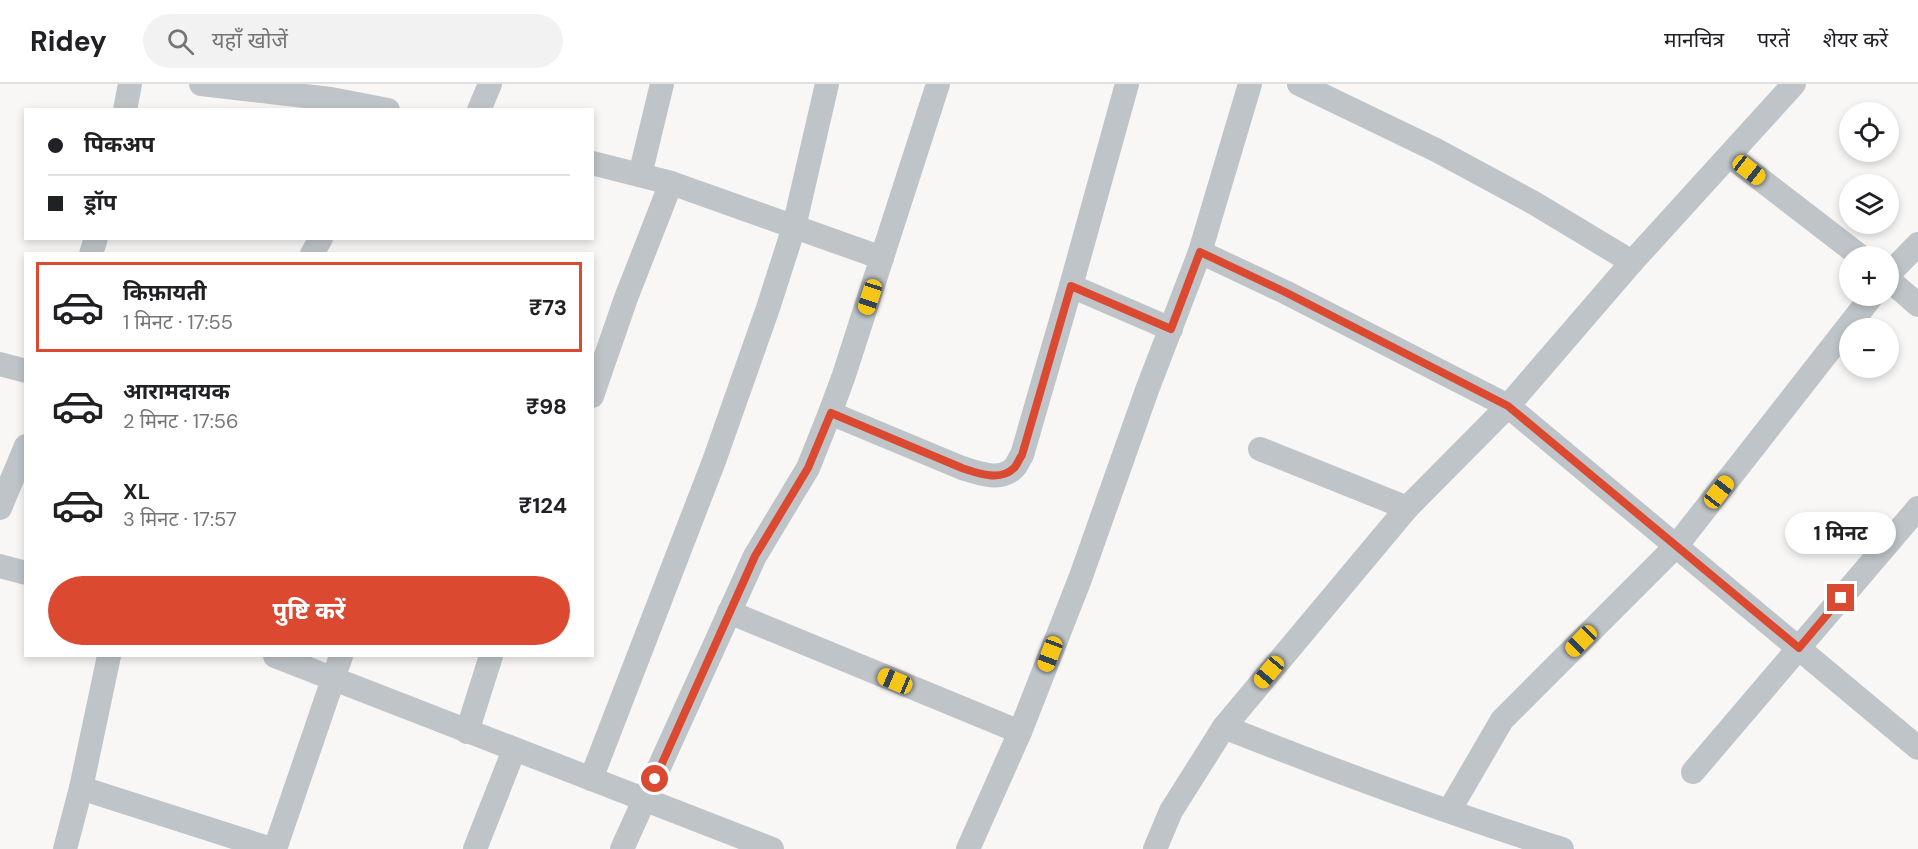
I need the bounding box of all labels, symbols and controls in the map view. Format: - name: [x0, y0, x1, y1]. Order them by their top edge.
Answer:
- search box: [143, 14, 563, 68]
- text: Ridey: [30, 23, 107, 60]
- icon: search: [164, 25, 197, 58]
- text: यहाँ खोजें: [212, 26, 288, 55]
- text: मानचित्र: [1664, 26, 1724, 54]
- text: परतें: [1757, 26, 1790, 54]
- text: शेयर करें: [1823, 26, 1888, 54]
- map controls: [1839, 102, 1899, 378]
- button: locate: [1839, 102, 1899, 162]
- text: पिकअप: [84, 130, 155, 159]
- car: [1729, 152, 1769, 188]
- button: layers: [1839, 174, 1899, 234]
- text: ड्रॉप: [84, 188, 117, 217]
- button: +: [1839, 246, 1899, 306]
- car: [856, 277, 884, 317]
- text: किफ़ायती: [123, 278, 207, 307]
- icon: car: [51, 280, 105, 334]
- text: ₹73: [529, 293, 567, 322]
- text: 1 मिनट · 17:55: [123, 309, 233, 335]
- button: −: [1839, 318, 1899, 378]
- text: आरामदायक: [123, 377, 230, 406]
- icon: car: [51, 379, 105, 433]
- text: ₹98: [526, 392, 567, 421]
- text: 2 मिनट · 17:56: [123, 408, 238, 434]
- car: [1701, 472, 1737, 512]
- text: XL: [123, 477, 150, 506]
- icon: car: [51, 478, 105, 532]
- text: ₹124: [519, 491, 567, 520]
- text: 3 मिनट · 17:57: [123, 506, 237, 532]
- callout: 1 मिनट: [1786, 511, 1896, 553]
- text: 1 मिनट: [1814, 520, 1867, 546]
- button: पुष्टि करें: [48, 576, 570, 645]
- route end: [1827, 584, 1854, 611]
- car: [1562, 622, 1600, 660]
- car: [1035, 634, 1065, 674]
- car: [1251, 652, 1287, 692]
- car: [875, 666, 915, 696]
- route start: [641, 765, 668, 792]

